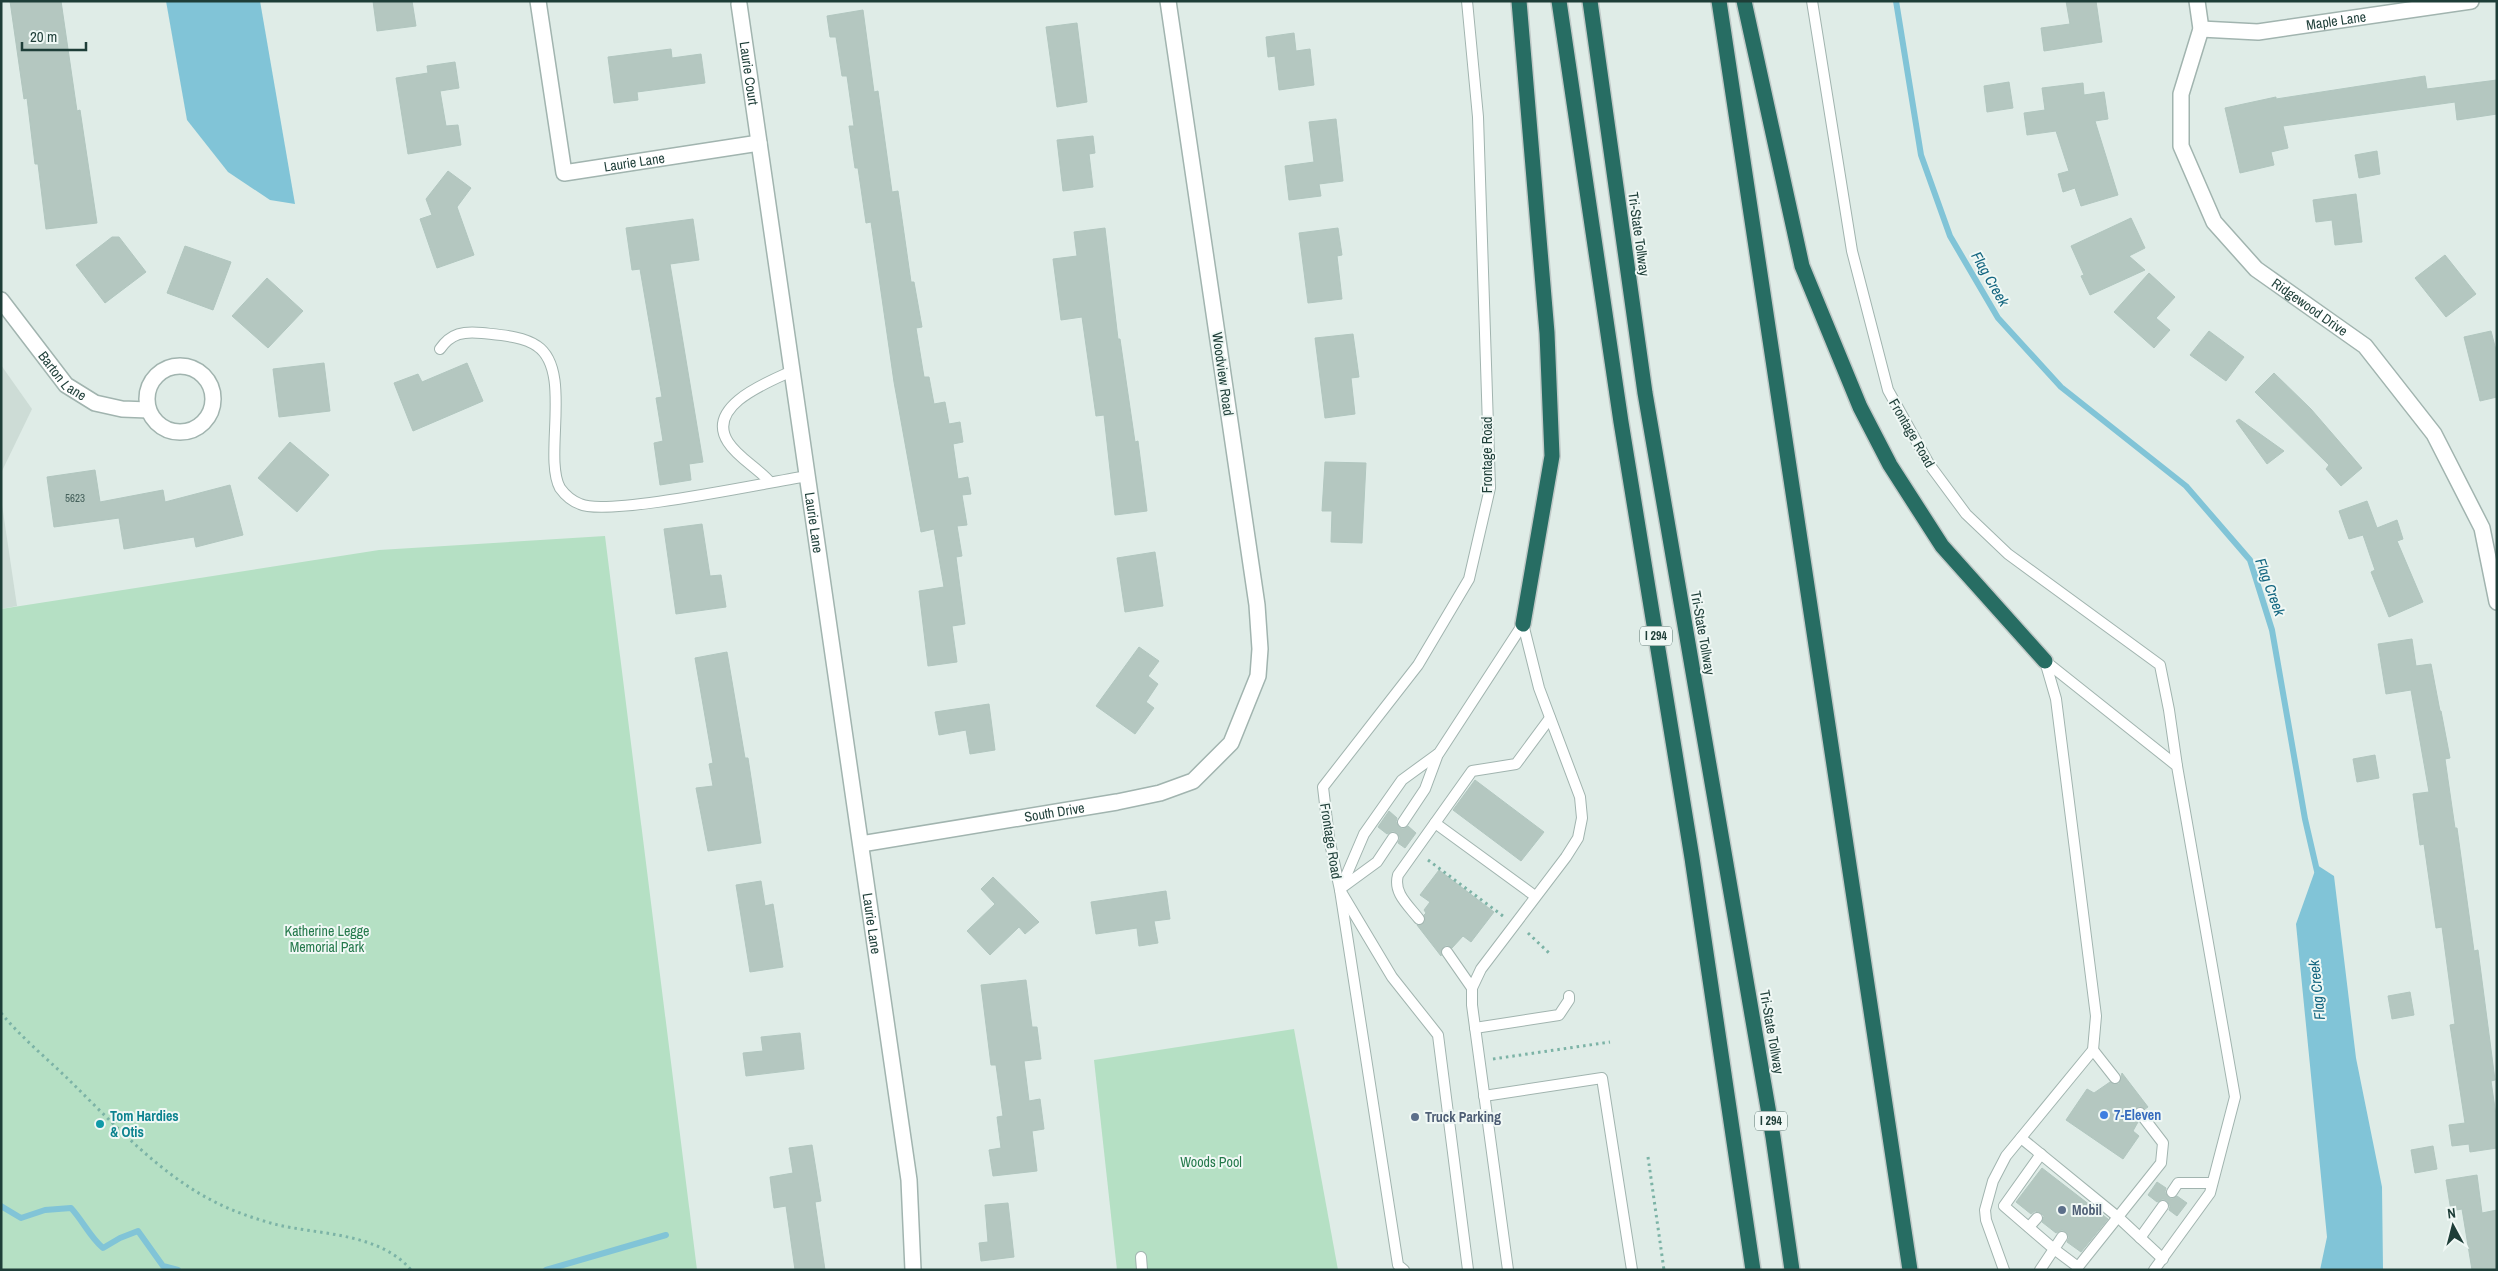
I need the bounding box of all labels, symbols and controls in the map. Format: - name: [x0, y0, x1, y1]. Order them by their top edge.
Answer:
- street label: Maple Lane: [2305, 7, 2367, 34]
- scale bar: [22, 20, 86, 52]
- text: 20 m: [30, 26, 57, 47]
- street label: Laurie Court: [736, 40, 762, 106]
- street label: Laurie Lane: [603, 149, 666, 176]
- street label: Tri-State Tollway: [1624, 191, 1654, 278]
- water label: Flag Creek: [1966, 247, 2015, 311]
- street label: Ridgewood Drive: [2268, 274, 2351, 340]
- street label: Woodview Road: [1208, 331, 1238, 417]
- street label: Barton Lane: [34, 348, 90, 404]
- street label: Frontage Road: [1885, 395, 1939, 471]
- street label: Frontage Road: [1478, 417, 1496, 493]
- house number: 5623: [65, 491, 85, 505]
- street label: Laurie Lane: [801, 491, 827, 554]
- water label: Flag Creek: [2250, 555, 2291, 619]
- street label: Tri-State Tollway: [1687, 590, 1719, 677]
- road number: I 294: [1640, 626, 1672, 646]
- street label: South Drive: [1023, 798, 1086, 826]
- street label: Frontage Road: [1316, 802, 1346, 880]
- street label: Laurie Lane: [859, 892, 885, 955]
- park label: Katherine Legge Memorial Park: [285, 922, 369, 956]
- water label: Flag Creek: [2303, 958, 2330, 1021]
- street label: Tri-State Tollway: [1756, 989, 1788, 1076]
- place label: 7-Eleven: [2114, 1106, 2161, 1124]
- place label: Tom Hardies & Otis: [110, 1107, 179, 1141]
- place label: Truck Parking: [1425, 1108, 1501, 1126]
- marker: 7-Eleven: [2098, 1109, 2110, 1121]
- marker: Truck Parking: [1409, 1111, 1421, 1123]
- road number: I 294: [1755, 1112, 1787, 1130]
- marker: Tom Hardies & Otis: [94, 1118, 106, 1130]
- park label: Woods Pool: [1180, 1153, 1242, 1171]
- place label: Mobil: [2072, 1201, 2102, 1219]
- north arrow: [2428, 1201, 2478, 1251]
- marker: Mobil: [2056, 1204, 2068, 1216]
- text: N: [2446, 1204, 2457, 1223]

